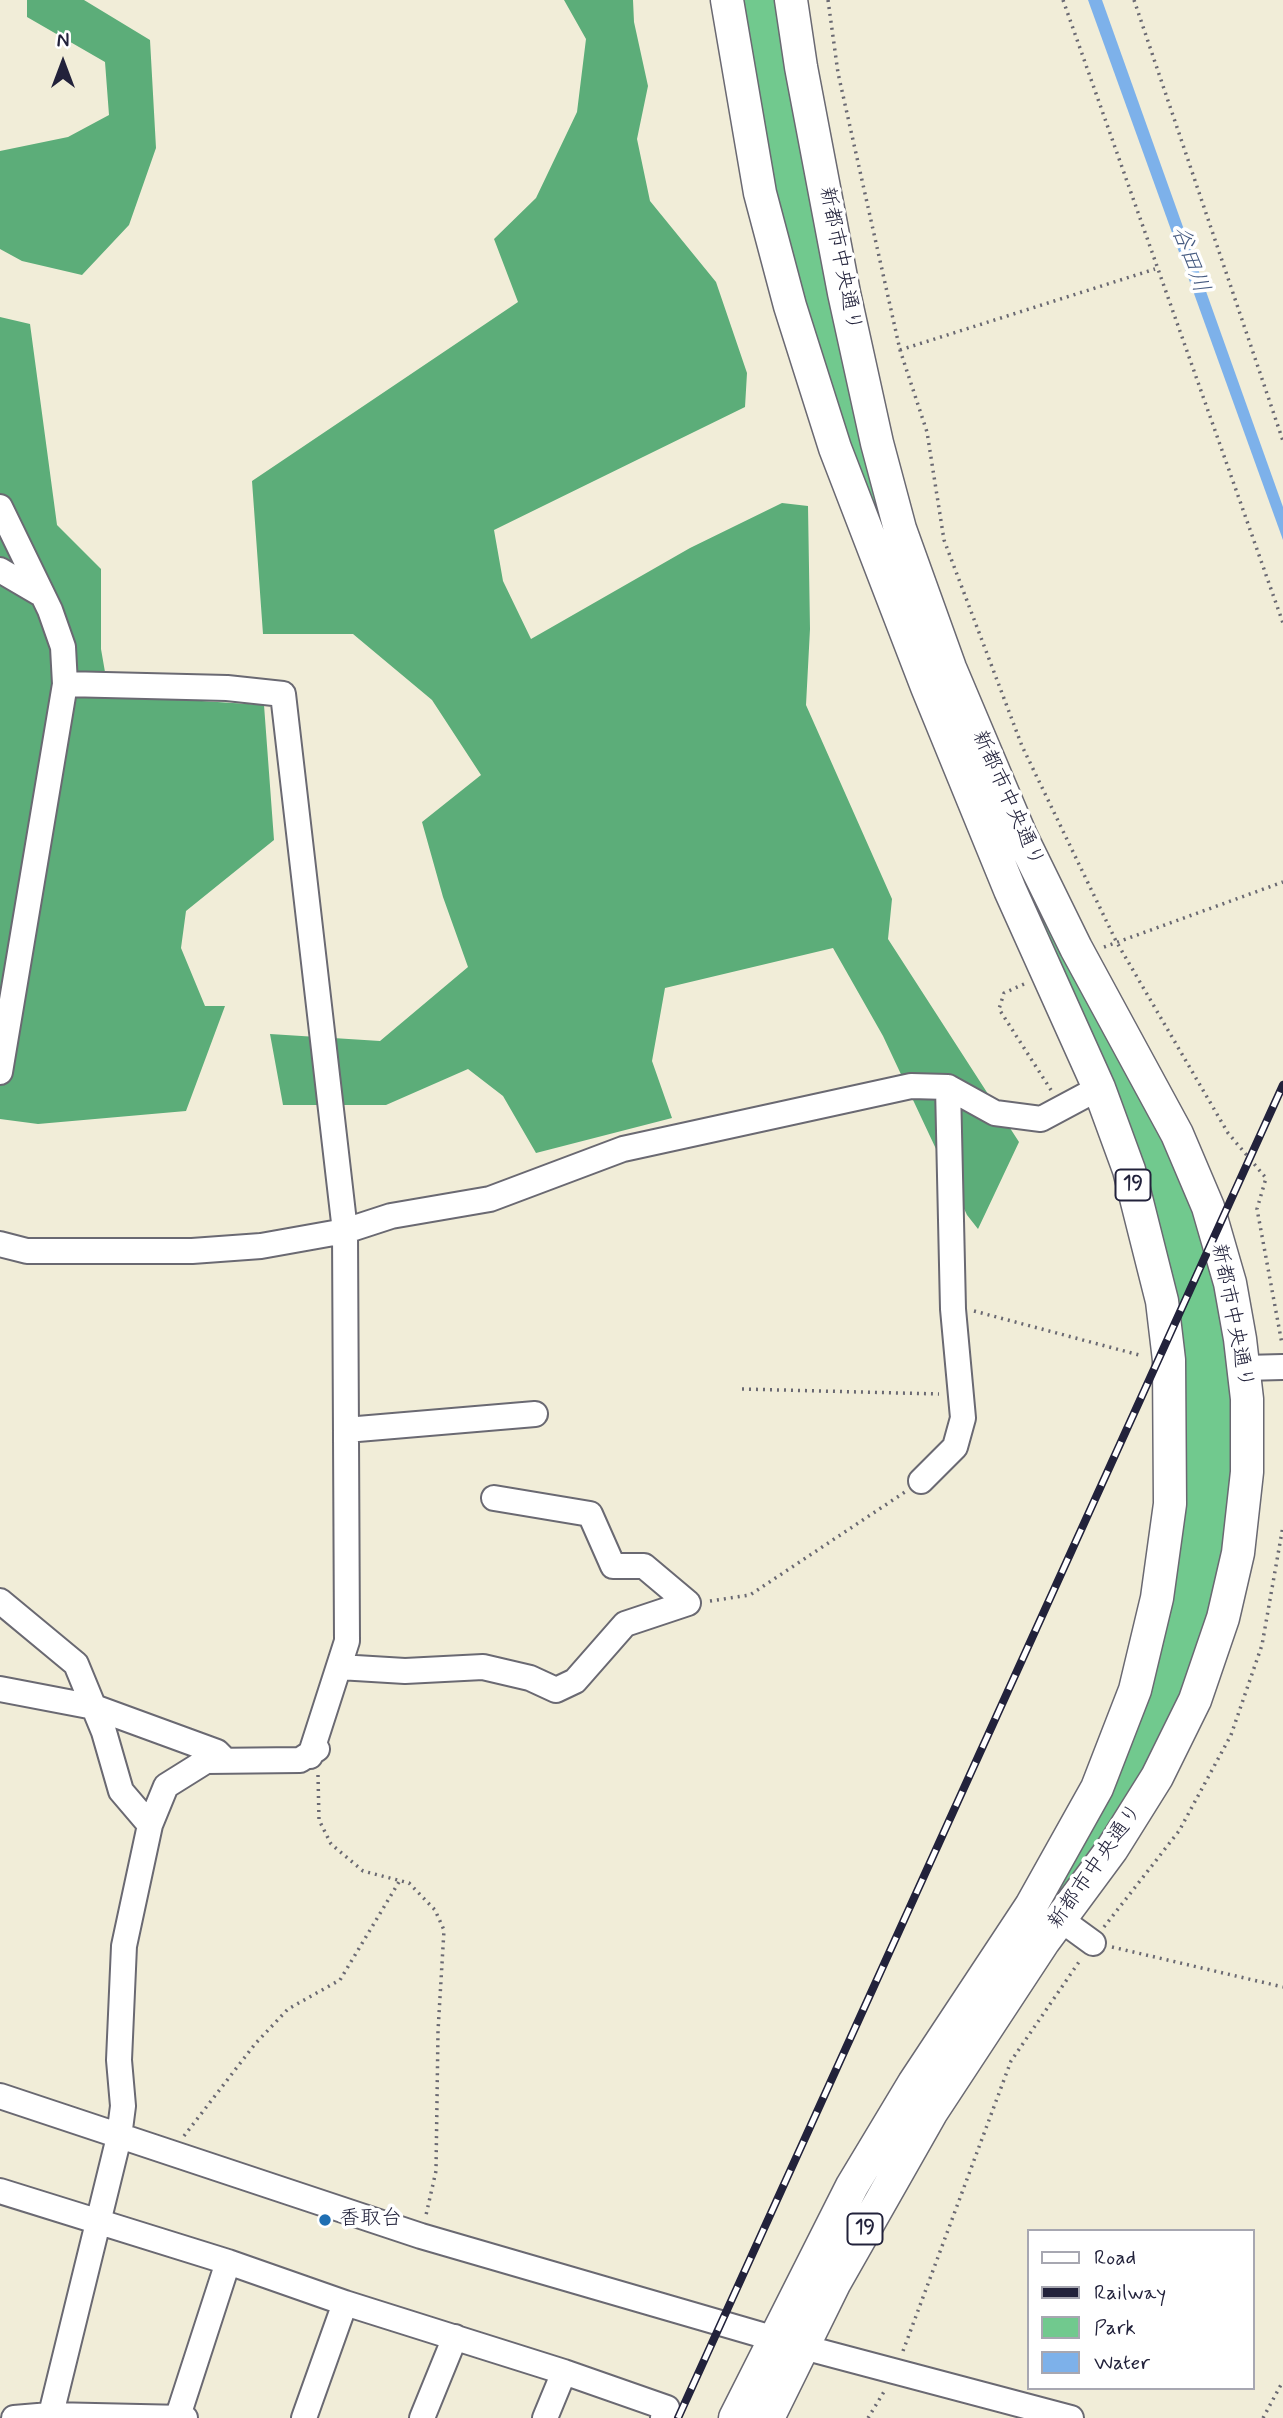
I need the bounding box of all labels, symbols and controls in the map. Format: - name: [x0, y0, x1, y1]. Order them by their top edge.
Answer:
- north arrow: [28, 28, 98, 98]
- text: N: [57, 29, 69, 54]
- street label: 新都市中央通り: [813, 184, 865, 334]
- water label: 谷田川: [1164, 223, 1214, 297]
- street label: 新都市中央通り: [966, 727, 1048, 871]
- road number: 19: [1116, 1170, 1150, 1200]
- street label: 新都市中央通り: [1205, 1241, 1257, 1391]
- street label: 新都市中央通り: [1044, 1800, 1148, 1934]
- place label: 香取台: [339, 2207, 402, 2233]
- marker: 香取台: [317, 2212, 333, 2228]
- road number: 19: [848, 2214, 882, 2244]
- legend: [1028, 2229, 1255, 2390]
- text: Road: [1094, 2244, 1136, 2272]
- text: Railway: [1094, 2279, 1166, 2307]
- text: Park: [1094, 2314, 1136, 2342]
- text: Water: [1094, 2349, 1150, 2377]

